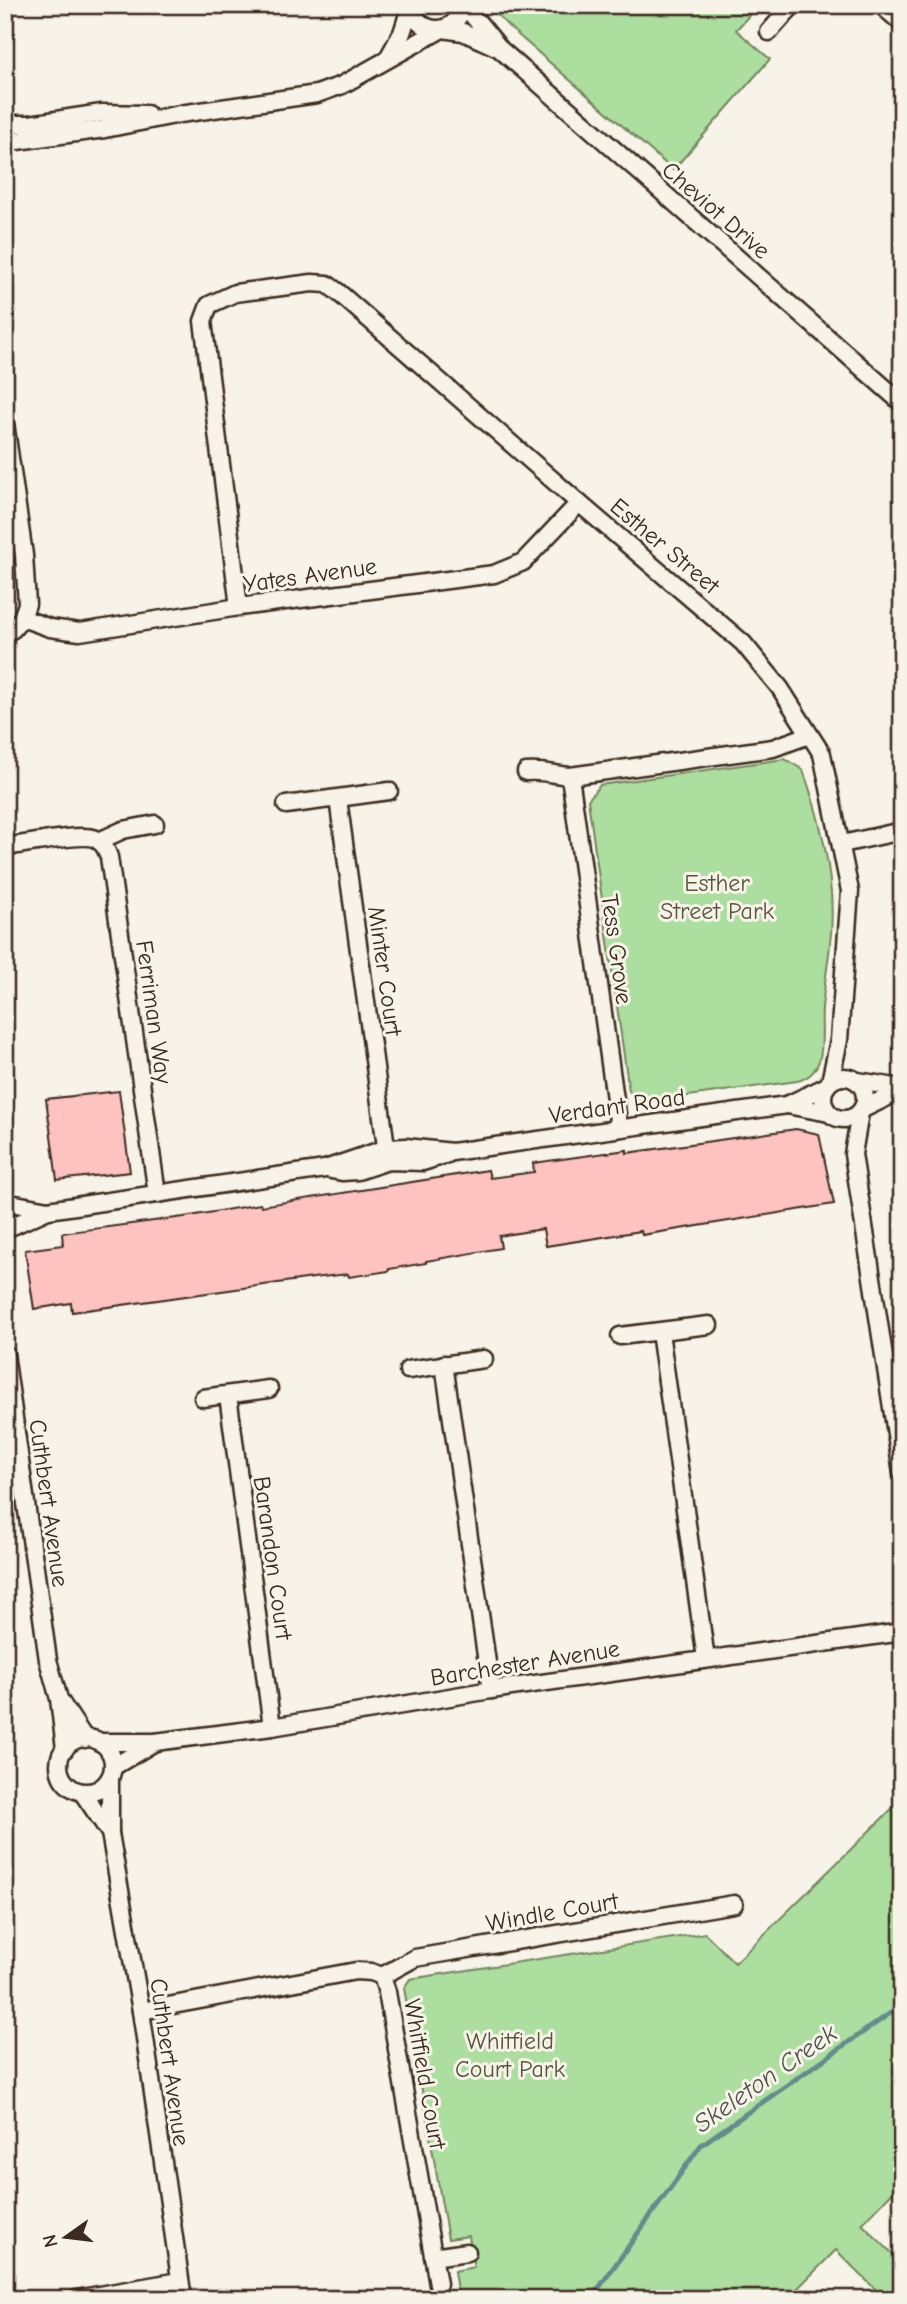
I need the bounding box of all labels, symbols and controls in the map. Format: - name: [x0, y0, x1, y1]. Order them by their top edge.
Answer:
- street label: Cheviot Drive: [656, 155, 776, 265]
- street label: Esther Street: [605, 492, 726, 600]
- street label: Yates Avenue: [241, 552, 379, 598]
- park label: Esther Street Park: [660, 869, 774, 925]
- street label: Tess Grove: [595, 892, 639, 1006]
- street label: Minter Court: [362, 904, 408, 1039]
- street label: Ferriman Way: [130, 938, 178, 1086]
- street label: Verdant Road: [547, 1083, 687, 1129]
- street label: Cuthbert Avenue: [23, 1417, 75, 1589]
- street label: Barandon Court: [248, 1474, 298, 1643]
- street label: Barchester Avenue: [428, 1634, 622, 1692]
- street label: Windle Court: [484, 1886, 621, 1937]
- street label: Cuthbert Avenue: [144, 1976, 196, 2148]
- street label: Whitfield Court: [398, 1997, 452, 2153]
- water label: Skeleton Creek: [688, 2018, 843, 2139]
- park label: Whitfield Court Park: [455, 2027, 565, 2083]
- north arrow: [32, 2202, 102, 2272]
- text: N: [38, 2232, 63, 2250]

